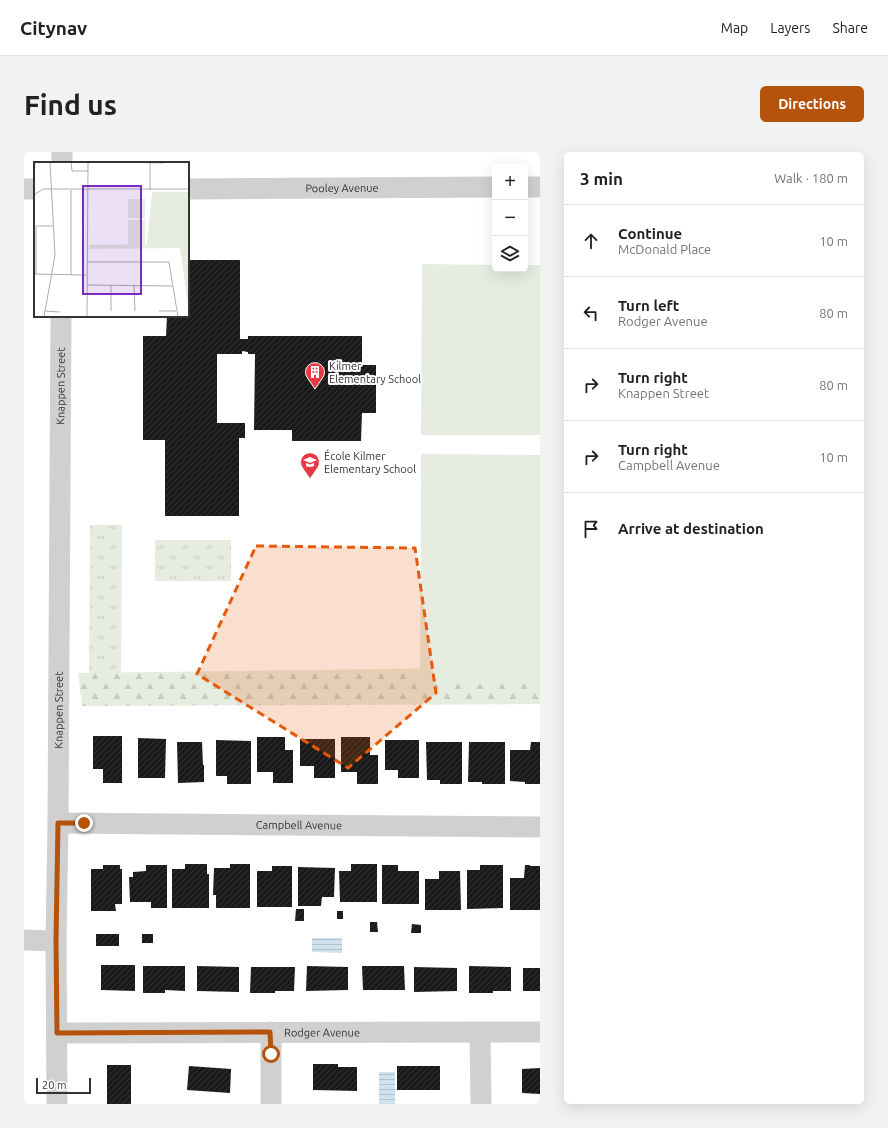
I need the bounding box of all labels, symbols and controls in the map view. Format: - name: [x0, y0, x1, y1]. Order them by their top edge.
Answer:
- text: Citynav: [20, 17, 87, 39]
- text: Map: [721, 20, 748, 36]
- text: Layers: [770, 20, 810, 36]
- text: Share: [832, 20, 868, 36]
- button: Directions: [760, 86, 864, 122]
- text: Find us: [24, 89, 117, 120]
- inset map: [34, 162, 189, 317]
- map controls: [492, 164, 528, 272]
- button: +: [492, 164, 528, 200]
- text: 3 min: [580, 169, 623, 188]
- text: Walk · 180 m: [774, 171, 848, 185]
- street label: Pooley Avenue: [305, 182, 379, 194]
- button: −: [492, 200, 528, 236]
- text: Continue: [618, 225, 682, 242]
- icon: ahead: [580, 230, 602, 252]
- text: 10 m: [819, 234, 848, 248]
- button: layers: [492, 236, 528, 272]
- text: McDonald Place: [618, 242, 711, 256]
- text: Turn left: [618, 297, 679, 314]
- icon: left: [580, 302, 602, 324]
- text: 80 m: [819, 306, 848, 320]
- text: Rodger Avenue: [618, 314, 708, 328]
- street label: Knappen Street: [54, 347, 67, 425]
- place label: Kilmer Elementary School: [329, 360, 421, 385]
- building icon: Kilmer Elementary School: [304, 361, 326, 389]
- text: Turn right: [618, 369, 688, 386]
- icon: right: [580, 374, 602, 396]
- text: 80 m: [819, 378, 848, 392]
- text: Knappen Street: [618, 386, 709, 400]
- text: Turn right: [618, 441, 688, 458]
- icon: right: [580, 446, 602, 468]
- place label: École Kilmer Elementary School: [324, 449, 416, 475]
- text: 10 m: [819, 450, 848, 464]
- school or university icon: École Kilmer Elementary School: [299, 451, 321, 479]
- text: Campbell Avenue: [618, 458, 720, 472]
- icon: arrive: [580, 518, 602, 540]
- text: Arrive at destination: [618, 520, 764, 537]
- street label: Knappen Street: [52, 671, 65, 749]
- route end: [75, 814, 93, 832]
- street label: Campbell Avenue: [256, 819, 342, 831]
- street label: Rodger Avenue: [284, 1026, 360, 1039]
- route start: [262, 1045, 280, 1063]
- scale bar: [36, 1076, 91, 1095]
- text: 20 m: [42, 1079, 66, 1091]

